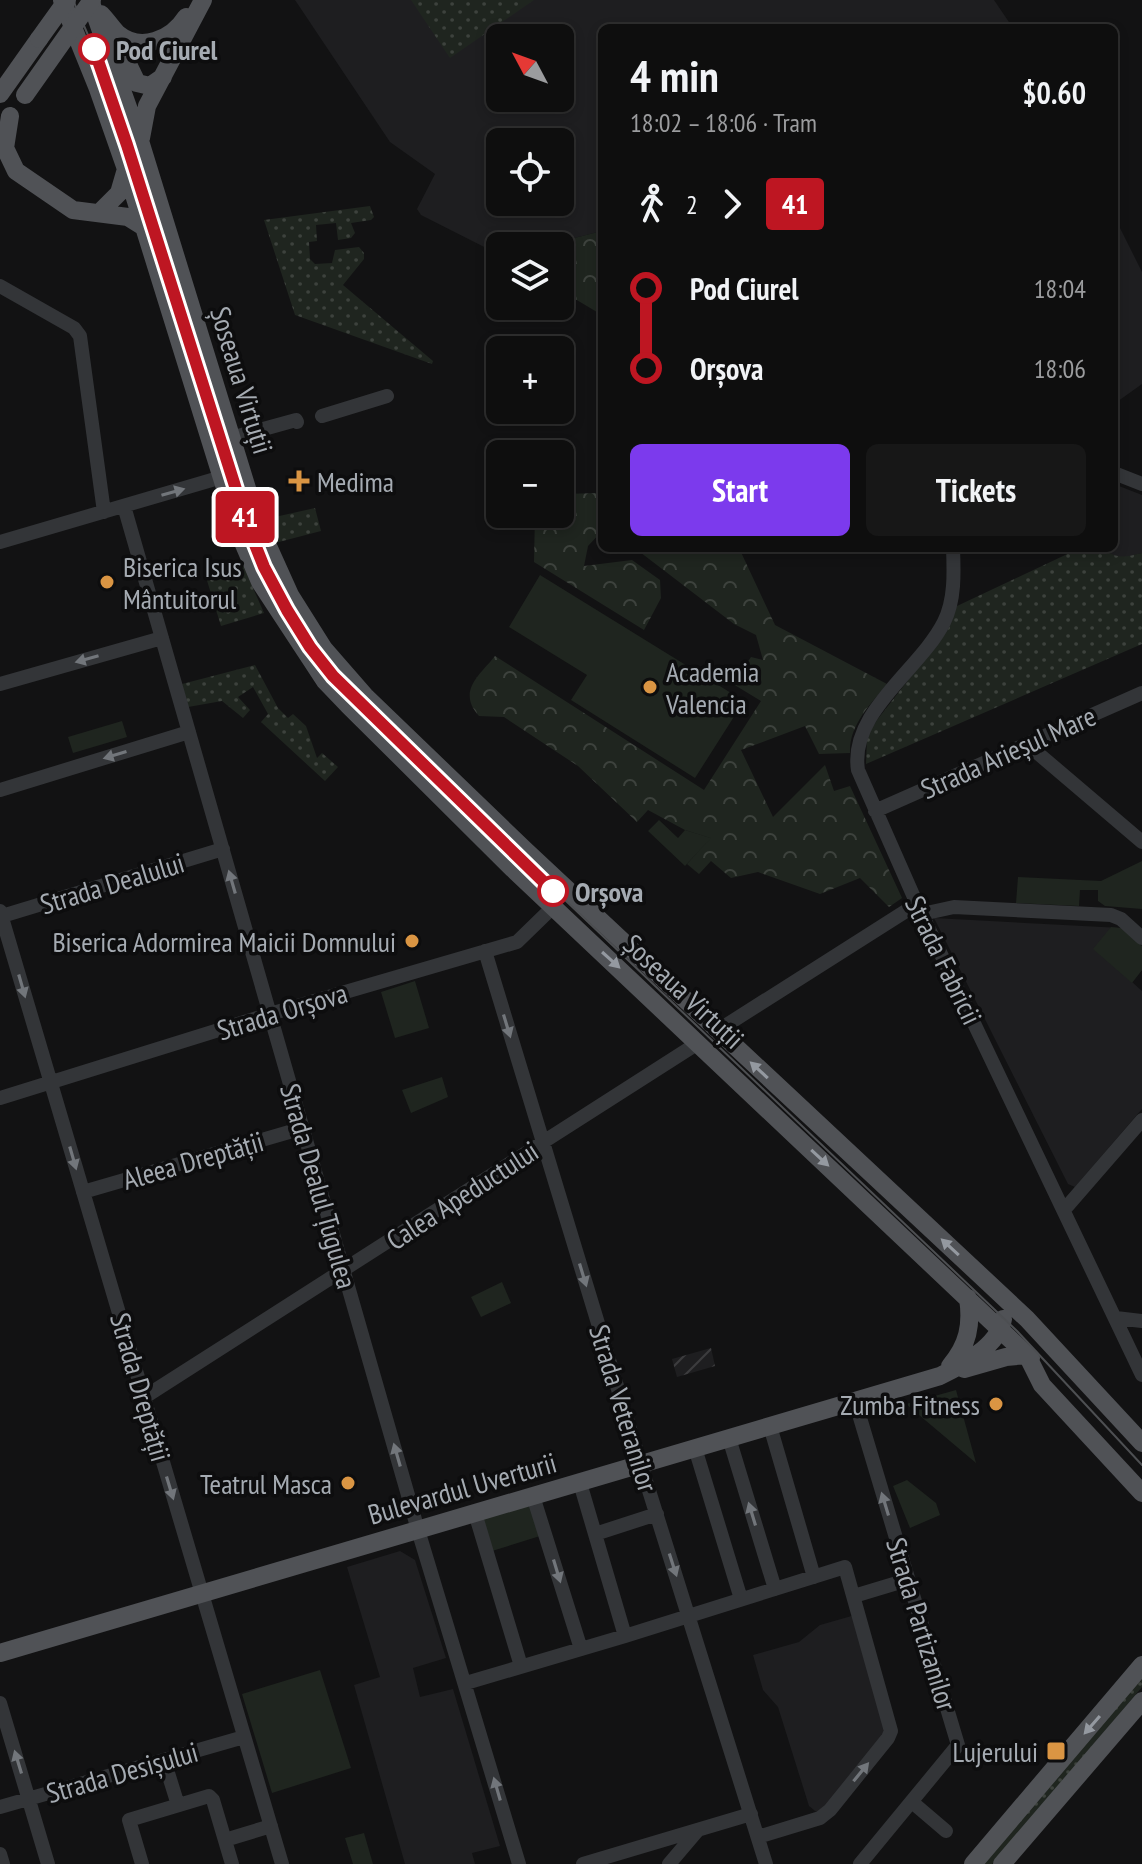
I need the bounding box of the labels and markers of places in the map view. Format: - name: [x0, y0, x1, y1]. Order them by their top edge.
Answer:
- place label: Pod Ciurel: [116, 31, 218, 68]
- marker: Pod Ciurel: [79, 34, 109, 64]
- place label: Medima: [317, 463, 394, 500]
- marker: Medima: [288, 470, 310, 492]
- place label: Biserica Isus Mântuitorul: [123, 548, 242, 617]
- marker: Biserica Isus Mântuitorul: [98, 573, 116, 591]
- place label: Academia Valencia: [665, 653, 759, 722]
- marker: Academia Valencia: [641, 678, 659, 696]
- place label: Orșova: [575, 873, 643, 910]
- marker: Orșova: [538, 876, 568, 906]
- place label: Biserica Adormirea Maicii Domnului: [52, 923, 396, 960]
- marker: Biserica Adormirea Maicii Domnului: [403, 932, 421, 950]
- place label: Zumba Fitness: [840, 1386, 980, 1423]
- marker: Zumba Fitness: [987, 1395, 1005, 1413]
- place label: Teatrul Masca: [200, 1465, 332, 1502]
- marker: Teatrul Masca: [339, 1474, 357, 1492]
- place label: Lujerului: [952, 1733, 1038, 1770]
- marker: Lujerului: [1045, 1740, 1067, 1762]

